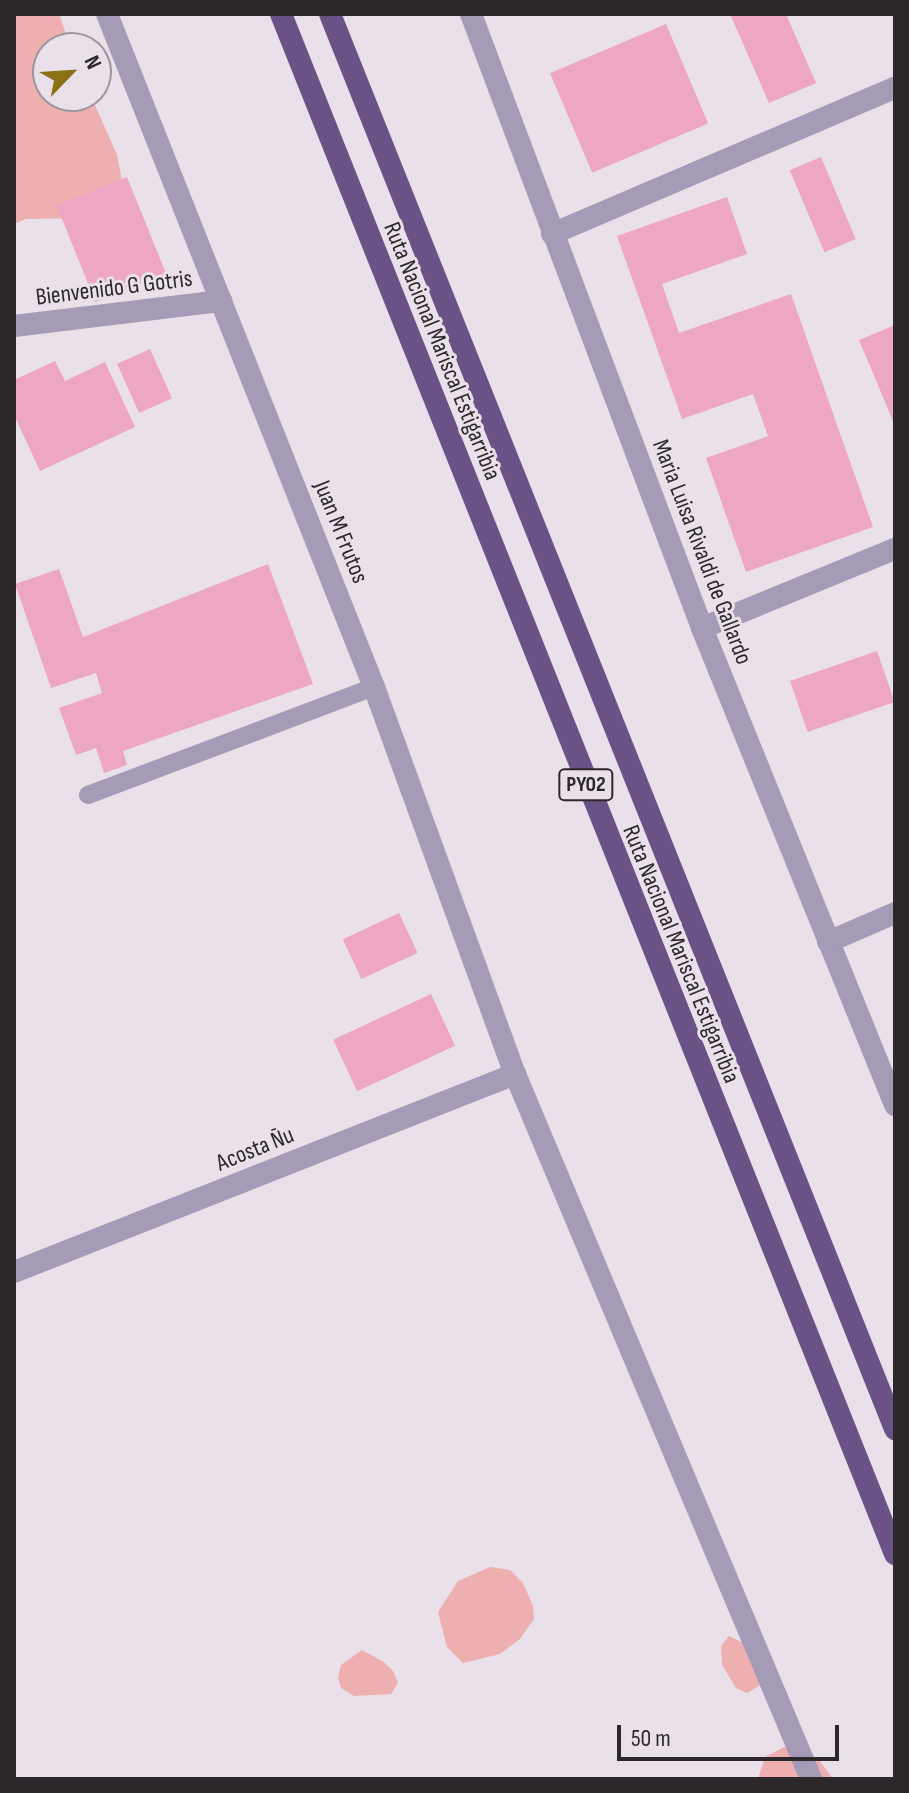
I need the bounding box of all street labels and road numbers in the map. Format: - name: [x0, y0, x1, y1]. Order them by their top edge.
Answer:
- street label: Ruta Nacional Mariscal Estigarribia: [377, 218, 507, 484]
- street label: Bienvenido G Gotris: [34, 264, 194, 312]
- street label: Maria Luisa Rivaldi de Gallardo: [646, 435, 758, 669]
- street label: Juan M Frutos: [307, 477, 375, 587]
- road number: PY02: [558, 767, 614, 803]
- street label: Ruta Nacional Mariscal Estigarribia: [616, 821, 746, 1087]
- street label: Acosta Ñu: [212, 1120, 298, 1178]

